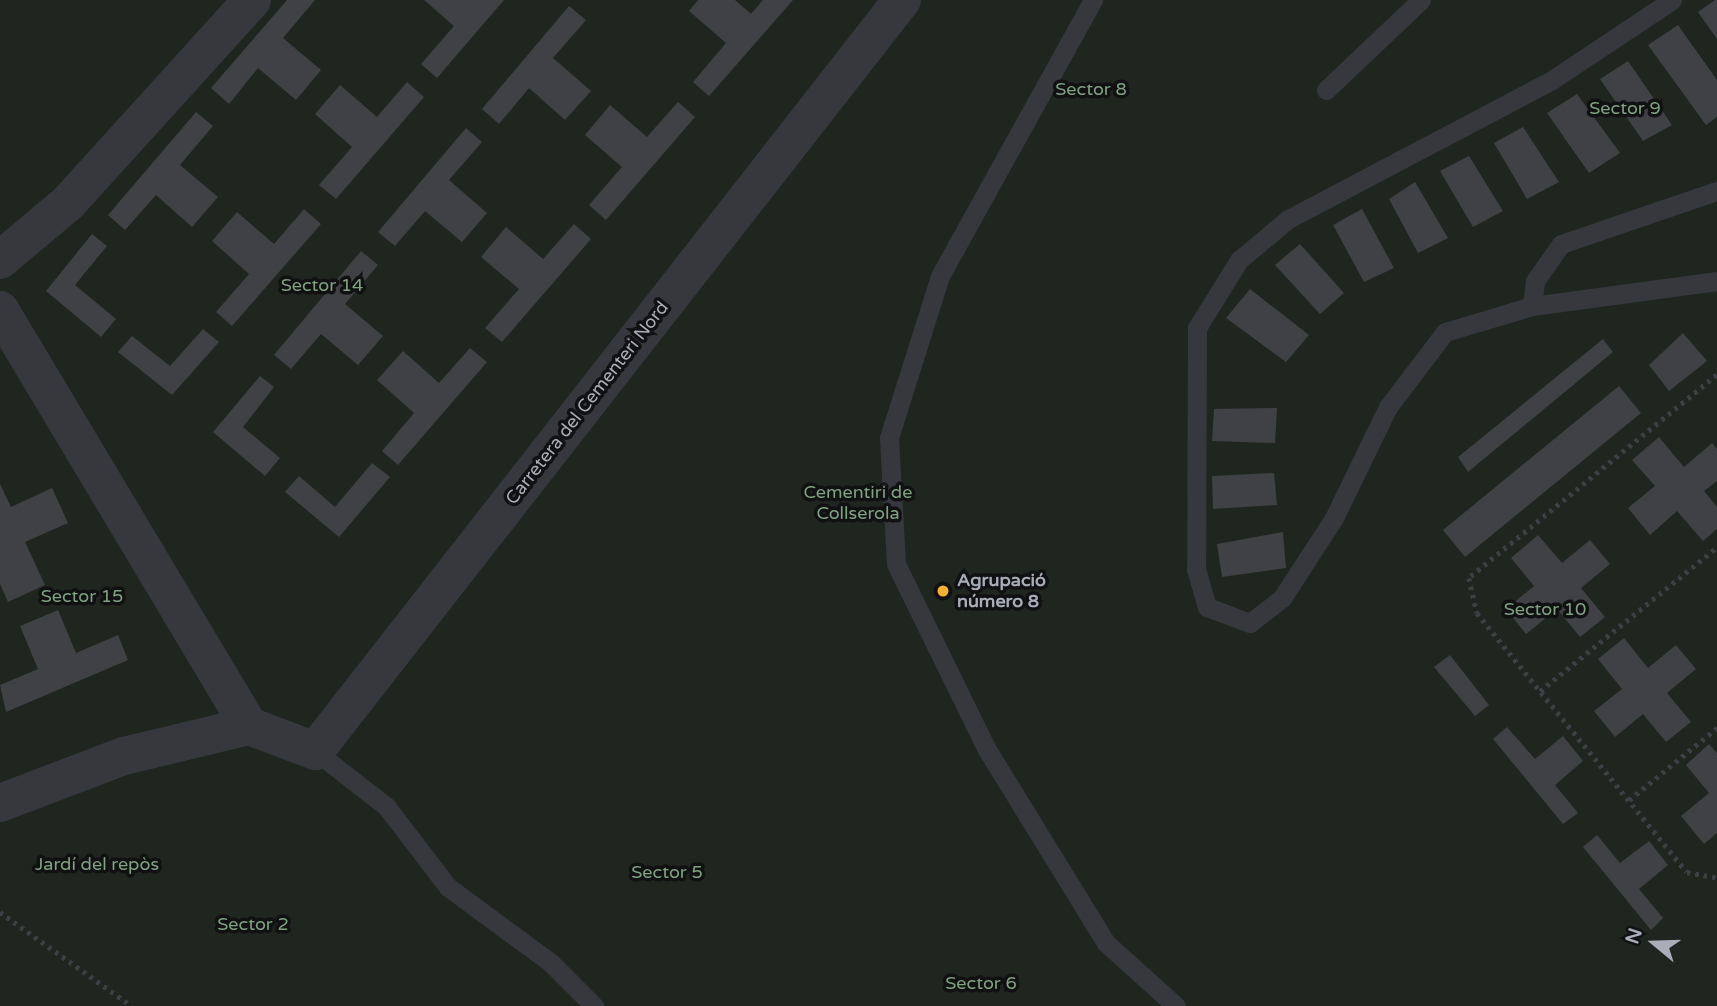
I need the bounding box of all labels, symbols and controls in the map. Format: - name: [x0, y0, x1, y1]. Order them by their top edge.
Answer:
- park label: Sector 8: [1055, 78, 1127, 100]
- park label: Sector 9: [1589, 97, 1661, 119]
- park label: Sector 14: [281, 274, 363, 296]
- street label: Carretera del Cementeri Nord: [501, 297, 673, 509]
- park label: Cementiri de Collserola: [804, 482, 912, 524]
- place label: Agrupació número 8: [957, 570, 1046, 612]
- marker: Agrupació número 8: [935, 583, 951, 599]
- park label: Sector 15: [41, 585, 123, 607]
- park label: Sector 10: [1504, 598, 1586, 620]
- park label: Jardí del repòs: [35, 853, 159, 875]
- park label: Sector 5: [631, 861, 703, 883]
- north arrow: [1619, 908, 1689, 978]
- park label: Sector 2: [217, 913, 289, 935]
- text: N: [1621, 925, 1647, 947]
- park label: Sector 6: [945, 972, 1017, 994]

